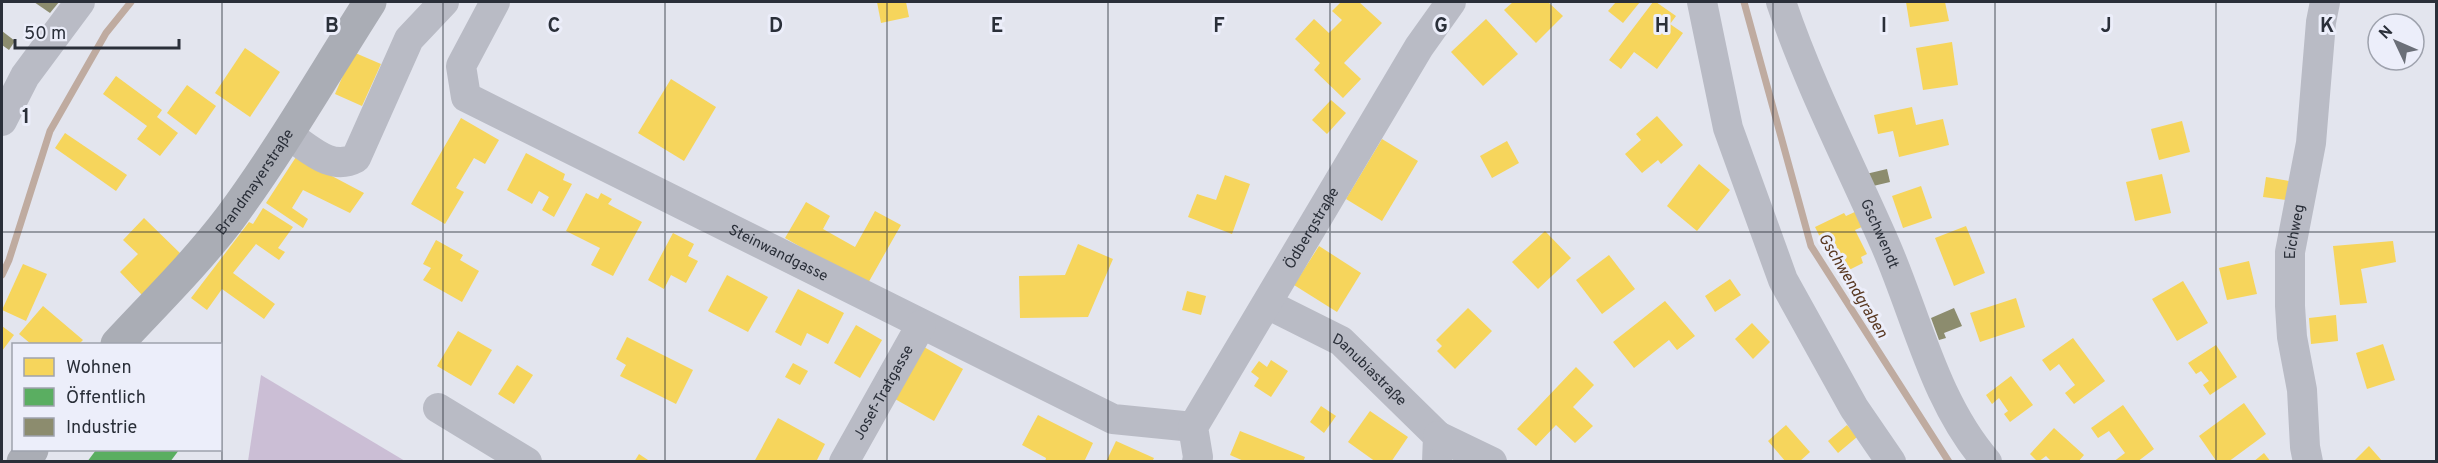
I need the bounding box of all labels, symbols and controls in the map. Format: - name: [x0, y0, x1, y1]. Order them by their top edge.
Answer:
- scale bar: [15, 12, 178, 50]
- north arrow: [2366, 12, 2426, 72]
- text: B: [325, 14, 339, 40]
- text: C: [548, 14, 560, 40]
- text: D: [769, 14, 783, 40]
- text: E: [991, 14, 1003, 40]
- text: F: [1213, 14, 1225, 40]
- text: G: [1434, 14, 1448, 40]
- text: H: [1655, 14, 1669, 40]
- text: I: [1881, 14, 1887, 40]
- text: J: [2100, 14, 2112, 40]
- text: K: [2320, 14, 2334, 40]
- text: N: [2375, 22, 2398, 44]
- text: 50 m: [24, 23, 66, 46]
- text: 1: [22, 105, 30, 131]
- street label: Brandmayerstraße: [212, 126, 299, 240]
- street label: Ödbergstraße: [1280, 184, 1344, 273]
- street label: Gschwendt: [1855, 196, 1902, 272]
- street label: Eichweg: [2282, 203, 2310, 259]
- street label: Steinwandgasse: [725, 221, 831, 287]
- water label: Gschwendgraben: [1813, 230, 1892, 342]
- street label: Danubiastraße: [1329, 330, 1410, 411]
- street label: Josef-Tratgasse: [850, 342, 919, 444]
- legend: [12, 343, 222, 451]
- text: Wohnen: [66, 357, 132, 380]
- text: Öffentlich: [66, 385, 146, 410]
- text: Industrie: [66, 417, 137, 440]

